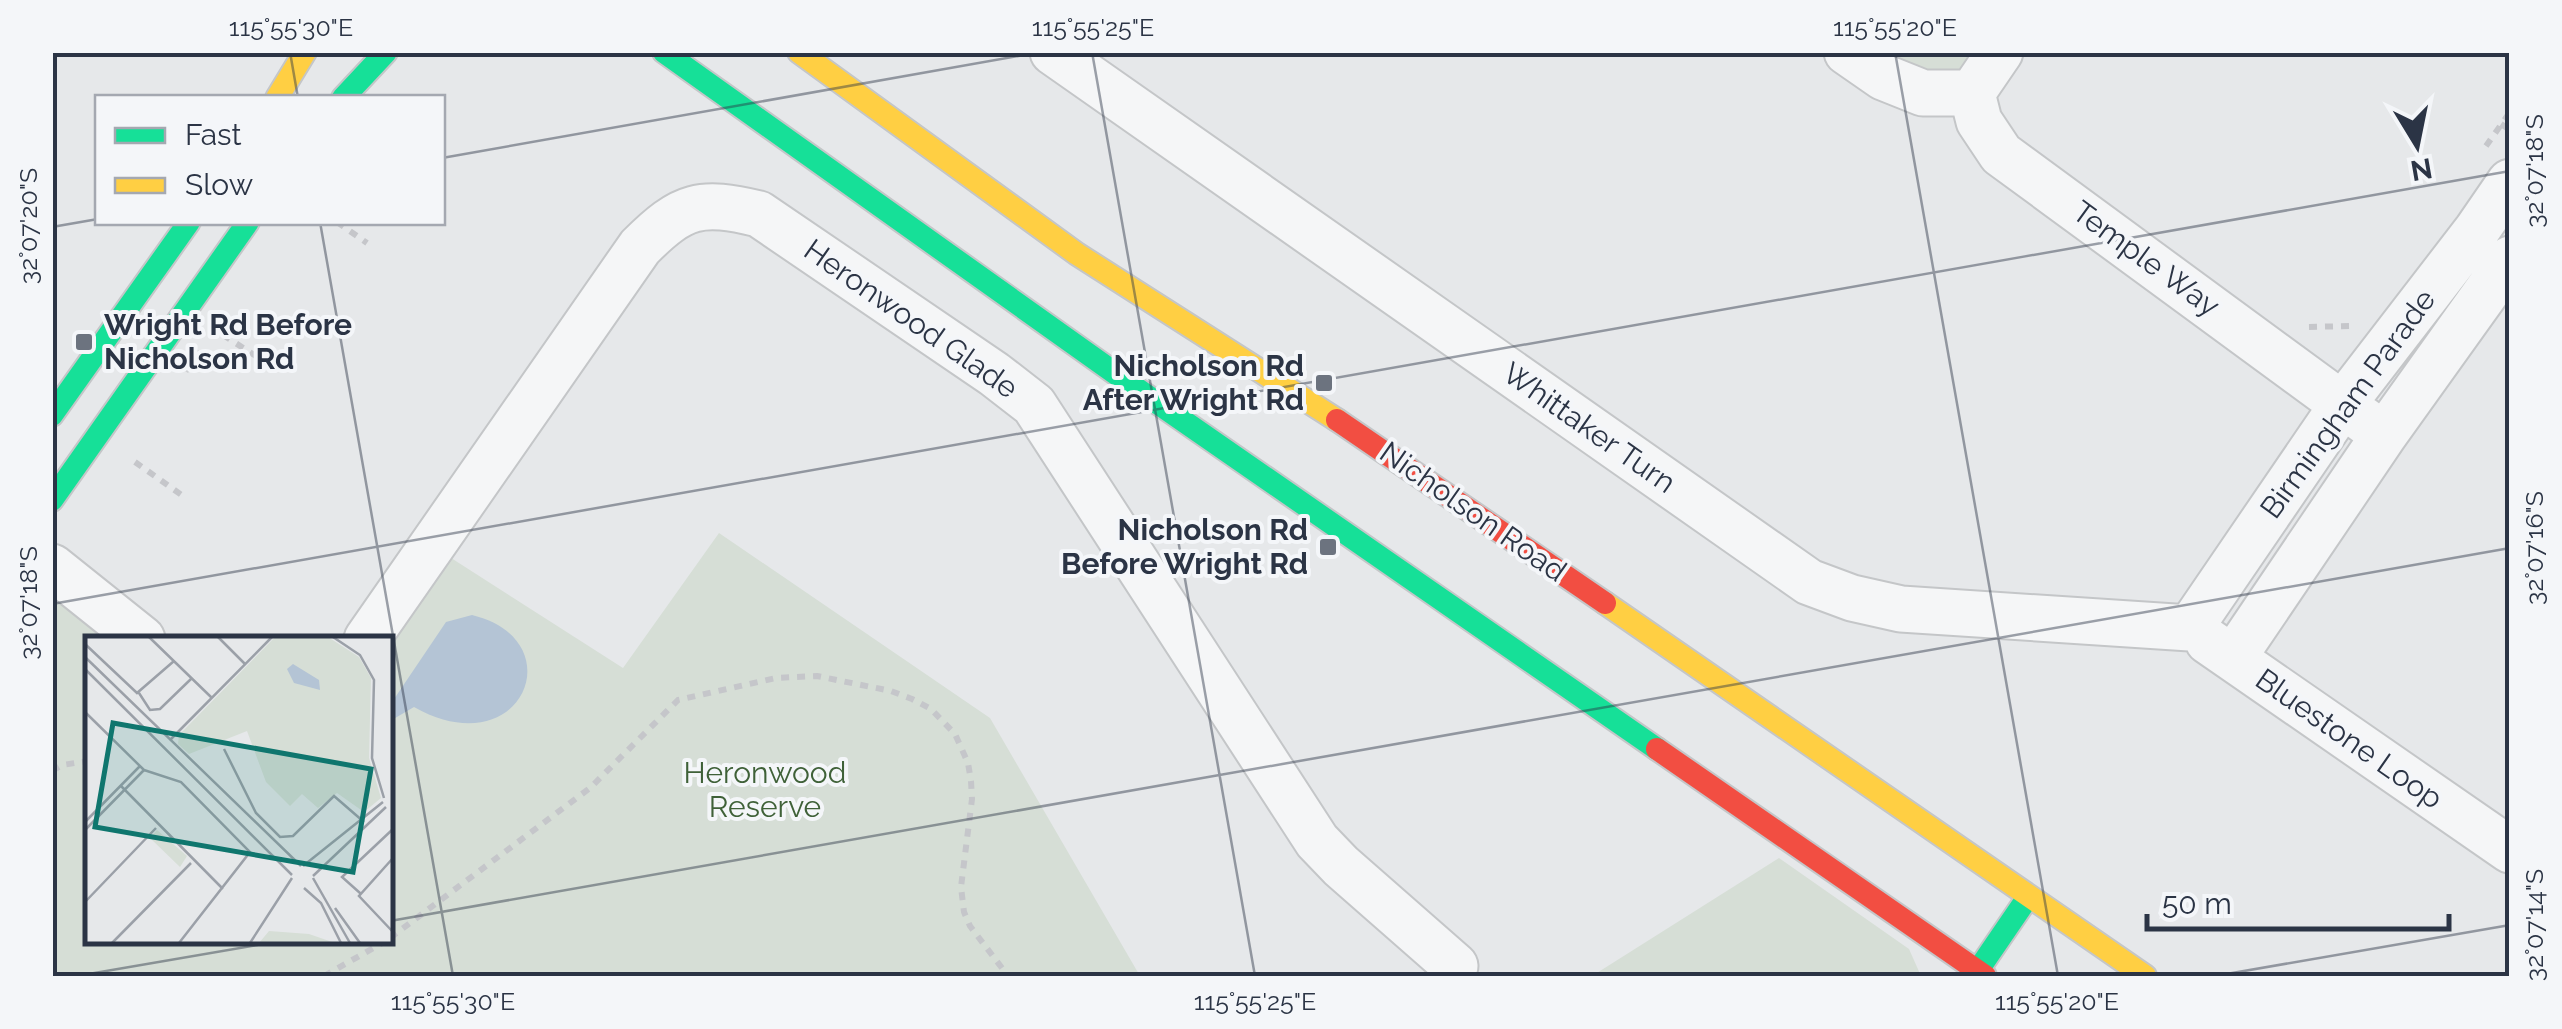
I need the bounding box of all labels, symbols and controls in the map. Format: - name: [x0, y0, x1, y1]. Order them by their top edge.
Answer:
- text: 115°55'30"E: [229, 12, 353, 42]
- text: 115°55'25"E: [1032, 12, 1154, 42]
- text: 115°55'20"E: [1833, 12, 1957, 42]
- legend: [95, 95, 445, 225]
- north arrow: [2367, 95, 2467, 195]
- text: 32°07'18"S: [2519, 114, 2549, 228]
- text: Fast: [185, 117, 242, 152]
- text: N: [2408, 151, 2435, 187]
- text: Slow: [185, 167, 253, 202]
- text: 32°07'20"S: [13, 168, 43, 284]
- street label: Temple Way: [2066, 194, 2227, 324]
- street label: Heronwood Glade: [798, 232, 1025, 405]
- street label: Birmingham Parade: [2253, 283, 2442, 525]
- place label: Wright Rd Before Nicholson Rd: [104, 307, 352, 376]
- marker: Wright Rd Before Nicholson Rd: [73, 331, 95, 353]
- place label: Nicholson Rd After Wright Rd: [1083, 348, 1304, 417]
- street label: Whittaker Turn: [1496, 355, 1682, 500]
- marker: Nicholson Rd After Wright Rd: [1313, 372, 1335, 394]
- street label: Nicholson Road: [1374, 434, 1573, 589]
- text: 32°07'16"S: [2519, 491, 2549, 605]
- place label: Nicholson Rd Before Wright Rd: [1061, 512, 1308, 581]
- marker: Nicholson Rd Before Wright Rd: [1317, 536, 1339, 558]
- text: 32°07'18"S: [13, 546, 43, 660]
- inset map: [85, 636, 392, 944]
- street label: Bluestone Loop: [2249, 661, 2449, 816]
- park label: Heronwood Reserve: [684, 755, 846, 824]
- scale bar: [2147, 869, 2450, 931]
- text: 32°07'14"S: [2519, 869, 2549, 981]
- text: 50 m: [2162, 886, 2232, 921]
- text: 115°55'30"E: [391, 986, 515, 1016]
- text: 115°55'25"E: [1194, 986, 1316, 1016]
- text: 115°55'20"E: [1995, 986, 2119, 1016]

